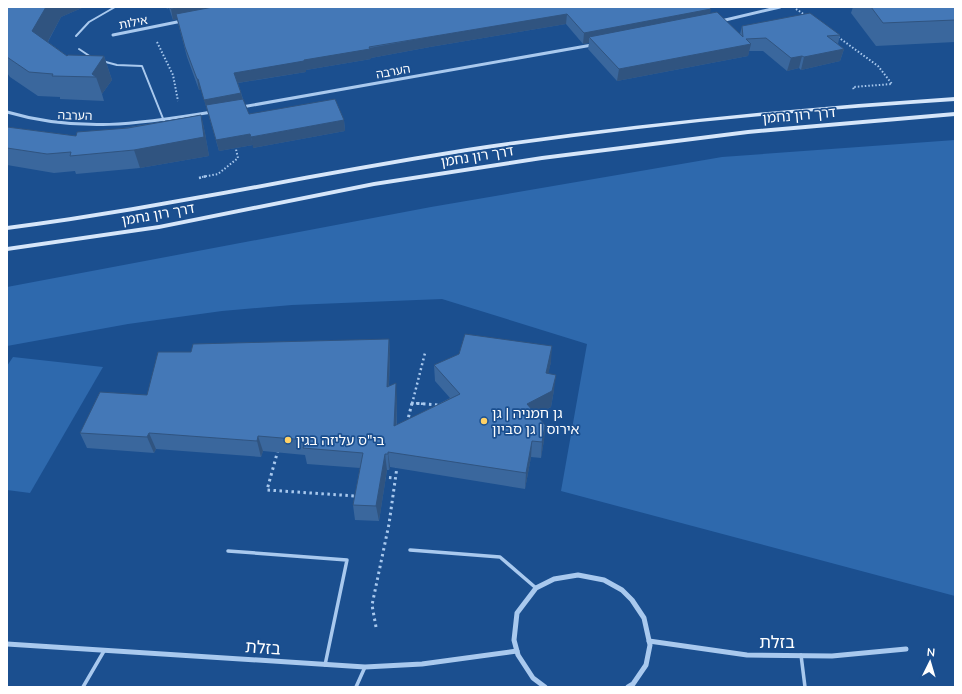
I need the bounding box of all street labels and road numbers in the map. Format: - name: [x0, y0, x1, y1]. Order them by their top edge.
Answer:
- street label: אילות: [117, 12, 149, 32]
- street label: הערבה: [375, 61, 411, 81]
- street label: דרך רון נחמן: [762, 103, 837, 127]
- street label: הערבה: [57, 107, 93, 123]
- street label: דרך רון נחמן: [439, 141, 515, 171]
- street label: דרך רון נחמן: [120, 199, 196, 229]
- street label: בזלת: [759, 631, 795, 652]
- street label: בזלת: [244, 635, 282, 659]

